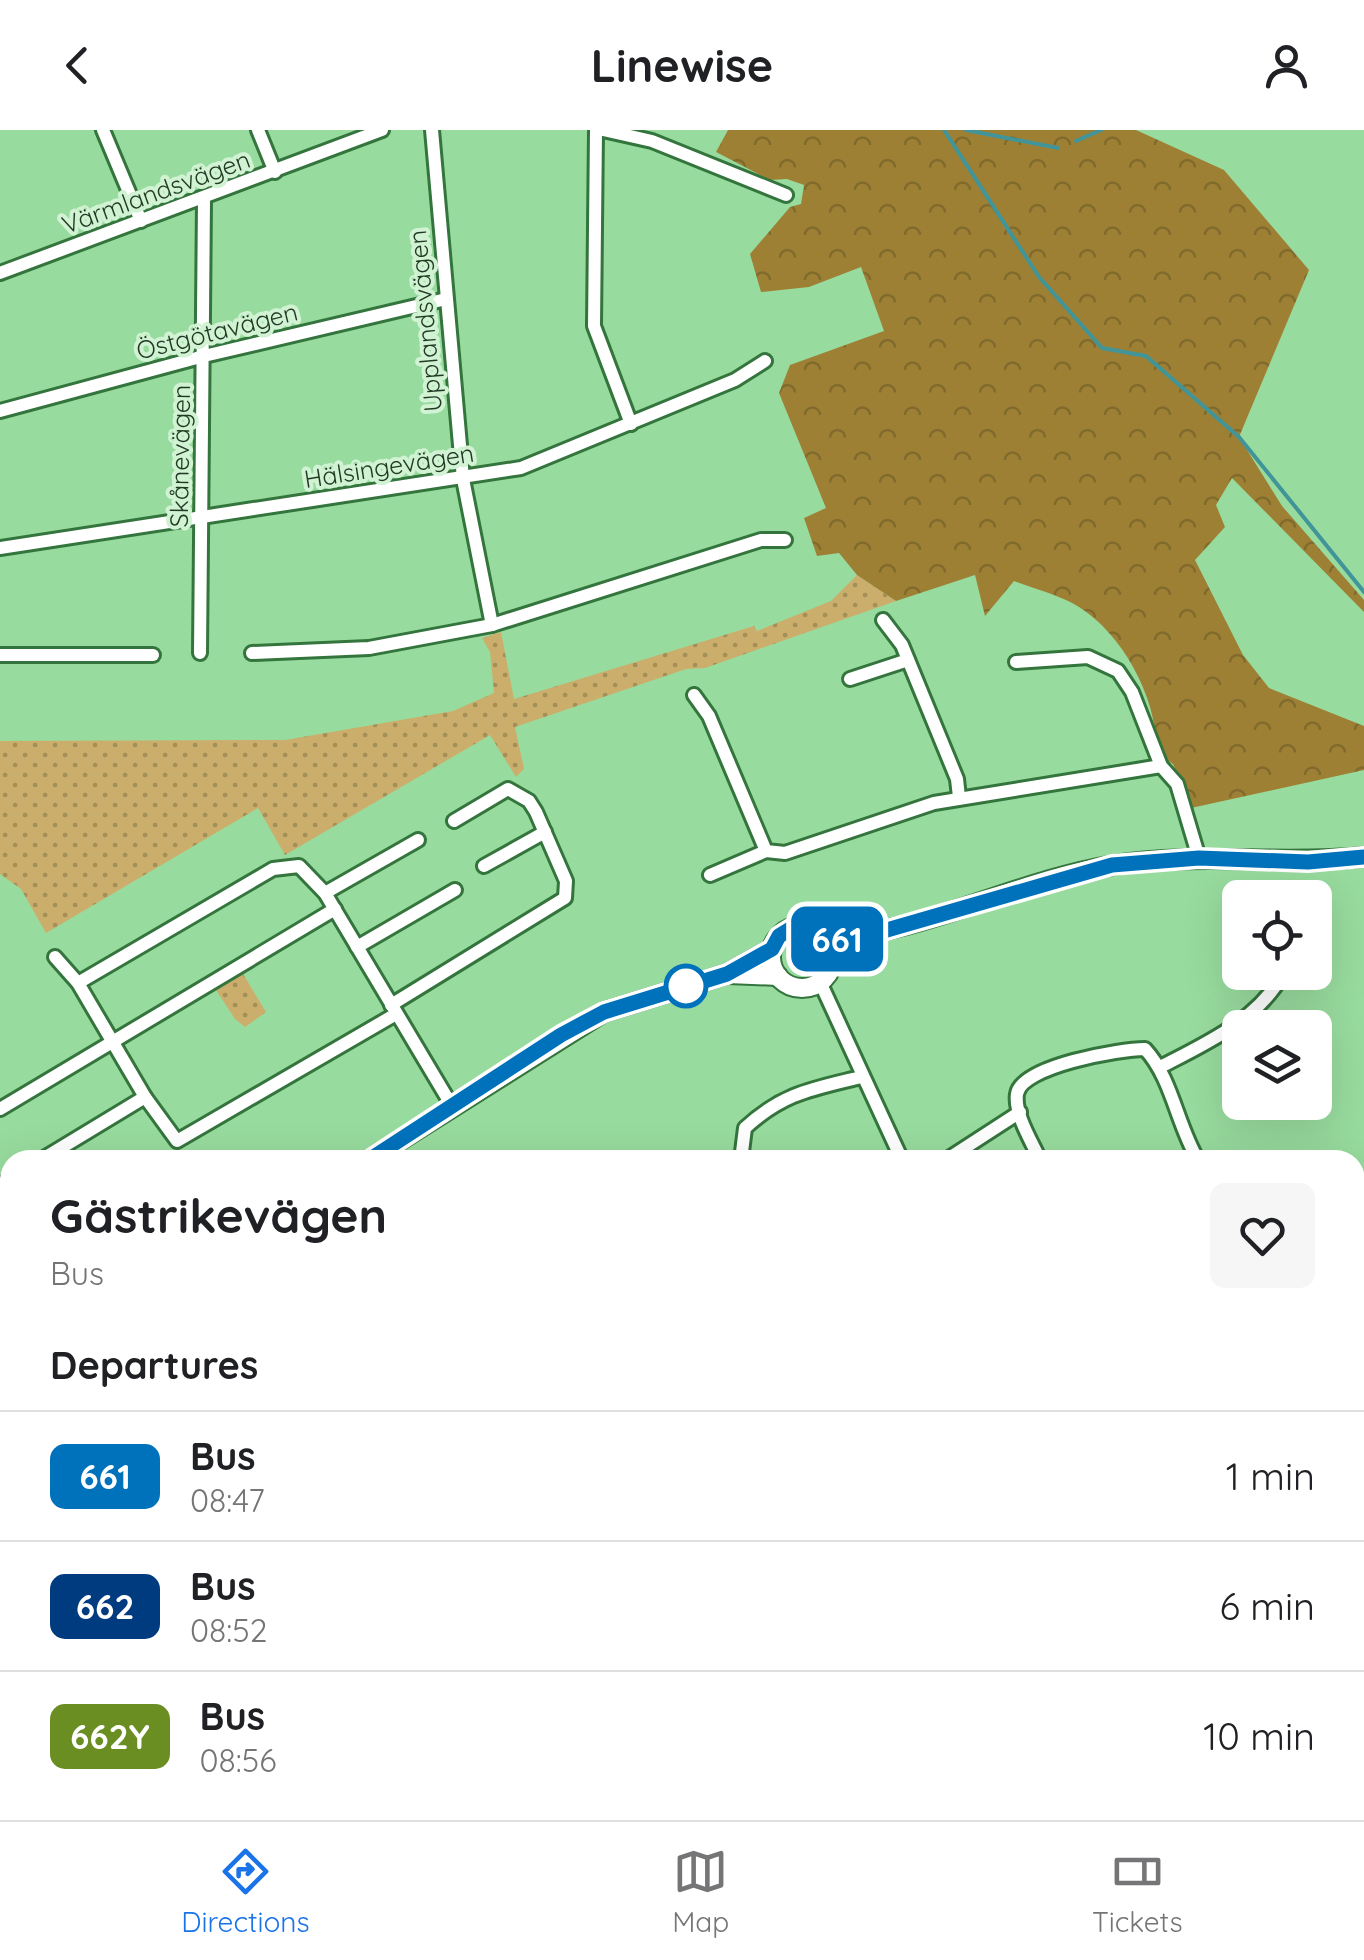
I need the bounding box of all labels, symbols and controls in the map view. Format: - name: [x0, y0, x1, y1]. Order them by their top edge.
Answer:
- text: Linewise: [591, 37, 773, 93]
- icon: back: [50, 38, 105, 93]
- icon: person: [1259, 38, 1314, 93]
- street label: Värmlandsvägen: [57, 143, 254, 240]
- street label: Upplandsvägen: [401, 229, 448, 413]
- street label: Östgötavägen: [133, 295, 301, 366]
- street label: Skånevägen: [163, 384, 196, 528]
- street label: Hälsingevägen: [302, 437, 476, 494]
- map controls: [1222, 880, 1332, 1120]
- button: locate: [1222, 880, 1332, 990]
- line badge: 661: [780, 906, 894, 972]
- text: 661: [811, 917, 863, 961]
- unlabelled marker: [665, 965, 707, 1007]
- button: layers: [1222, 1010, 1332, 1120]
- button: heart: [1210, 1183, 1315, 1288]
- text: Gästrikevägen: [50, 1185, 387, 1245]
- text: Bus: [50, 1253, 104, 1293]
- text: Departures: [50, 1341, 258, 1389]
- text: Bus: [190, 1432, 256, 1480]
- text: 1 min: [1226, 1452, 1315, 1500]
- text: 661: [79, 1454, 131, 1498]
- text: 08:47: [190, 1480, 265, 1520]
- text: Bus: [190, 1562, 256, 1610]
- text: 6 min: [1219, 1582, 1315, 1630]
- text: 662: [76, 1584, 134, 1628]
- text: 08:52: [190, 1610, 267, 1650]
- text: Bus: [200, 1692, 265, 1740]
- text: 10 min: [1203, 1712, 1315, 1760]
- text: 662Y: [70, 1714, 150, 1758]
- text: 08:56: [200, 1740, 276, 1780]
- tab: Directions: [181, 1844, 310, 1939]
- tab: Map: [672, 1844, 729, 1939]
- tab: Tickets: [1092, 1844, 1183, 1939]

